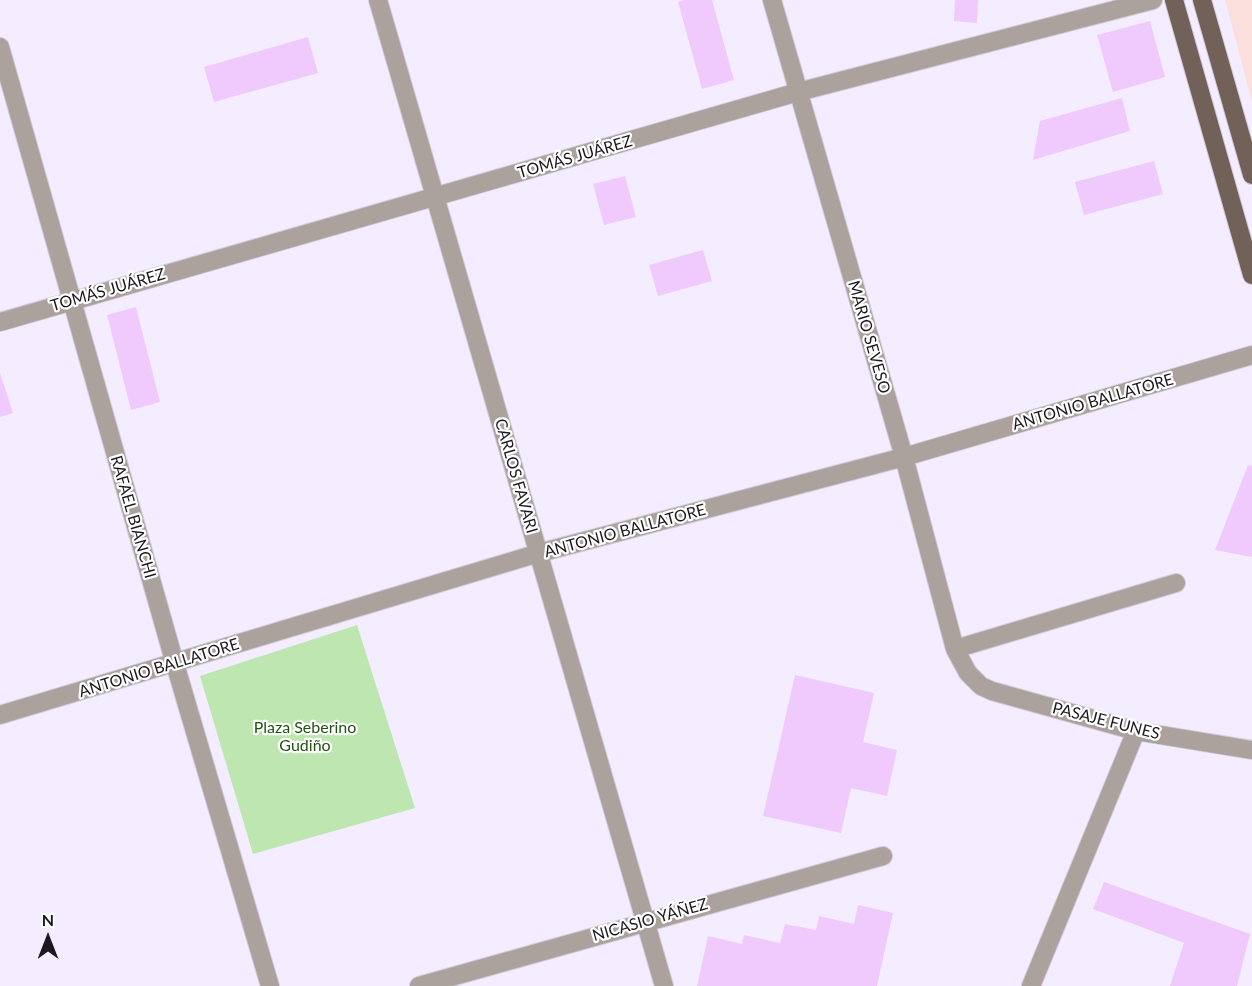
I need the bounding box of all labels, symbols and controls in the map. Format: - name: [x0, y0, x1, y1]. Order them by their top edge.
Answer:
- street label: TOMÁS JUÁREZ: [516, 131, 634, 183]
- street label: TOMÁS JUÁREZ: [49, 264, 167, 316]
- street label: MARIO SEVESO: [844, 278, 894, 396]
- street label: ANTONIO BALLATORE: [1010, 370, 1176, 434]
- street label: CARLOS FAVARI: [490, 417, 542, 535]
- street label: RAFAEL BIANCHI: [106, 453, 160, 581]
- street label: ANTONIO BALLATORE: [542, 500, 708, 562]
- street label: ANTONIO BALLATORE: [77, 634, 241, 702]
- street label: PASAJE FUNES: [1050, 698, 1162, 744]
- park label: Plaza Seberino Gudiño: [254, 718, 356, 756]
- street label: NICASIO YÁÑEZ: [590, 894, 710, 946]
- north arrow: [18, 908, 78, 968]
- text: N: [42, 910, 54, 929]

